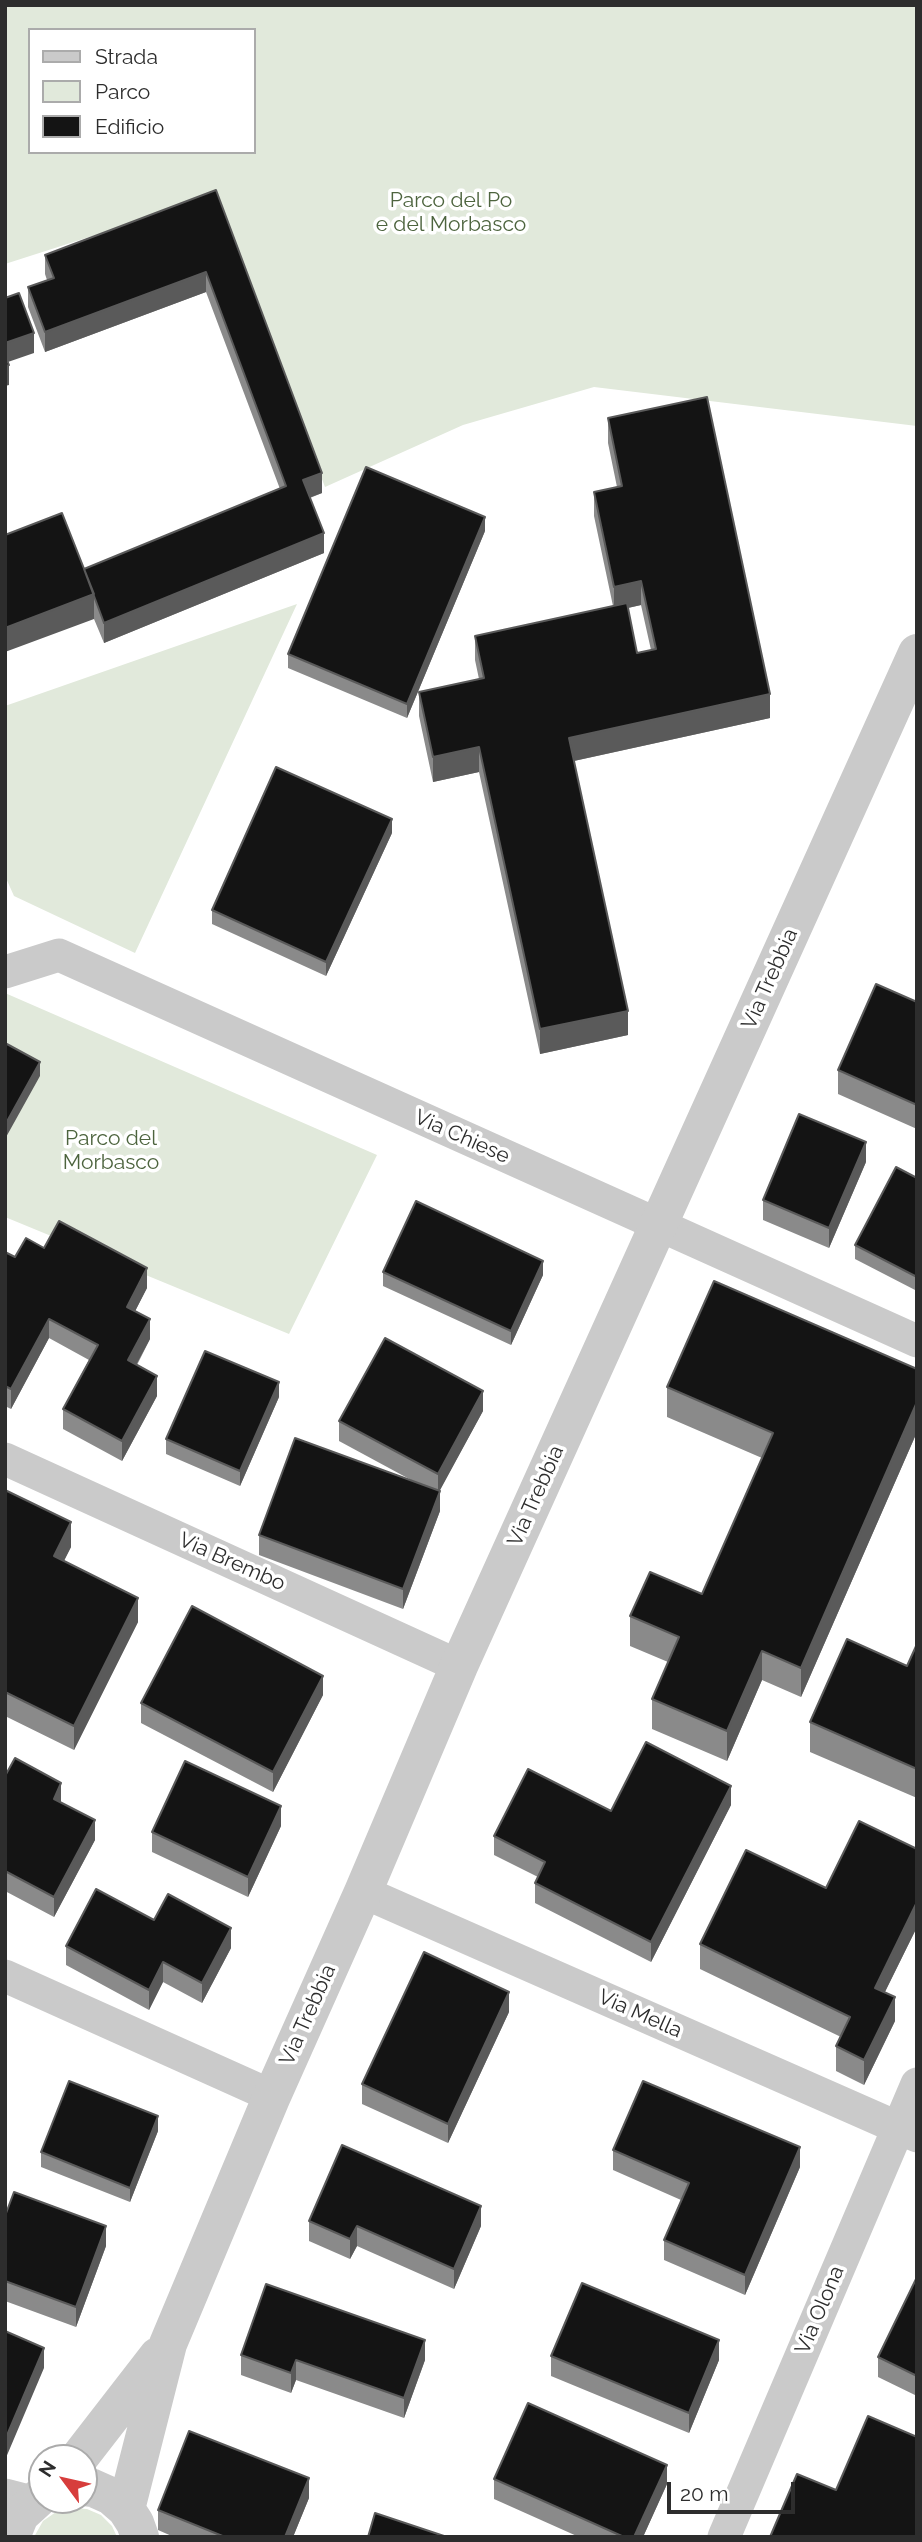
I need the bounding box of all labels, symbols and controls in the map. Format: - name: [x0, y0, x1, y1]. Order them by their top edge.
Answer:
- legend: [28, 28, 256, 154]
- text: Strada: [95, 44, 158, 69]
- text: Parco: [95, 79, 150, 104]
- text: Edificio: [95, 114, 164, 139]
- park label: Parco del Po e del Morbasco: [376, 188, 526, 238]
- street label: Via Trebbia: [737, 925, 803, 1033]
- street label: Via Chiese: [410, 1105, 514, 1169]
- park label: Parco del Morbasco: [63, 1126, 159, 1176]
- street label: Via Trebbia: [503, 1442, 569, 1550]
- street label: Via Brembo: [175, 1527, 289, 1597]
- street label: Via Trebbia: [275, 1961, 341, 2069]
- street label: Via Mella: [594, 1984, 686, 2044]
- street label: Via Olona: [790, 2262, 850, 2358]
- north arrow: [28, 2444, 98, 2514]
- text: N: [34, 2457, 60, 2481]
- scale bar: [670, 2468, 798, 2512]
- text: 20 m: [680, 2481, 728, 2506]

